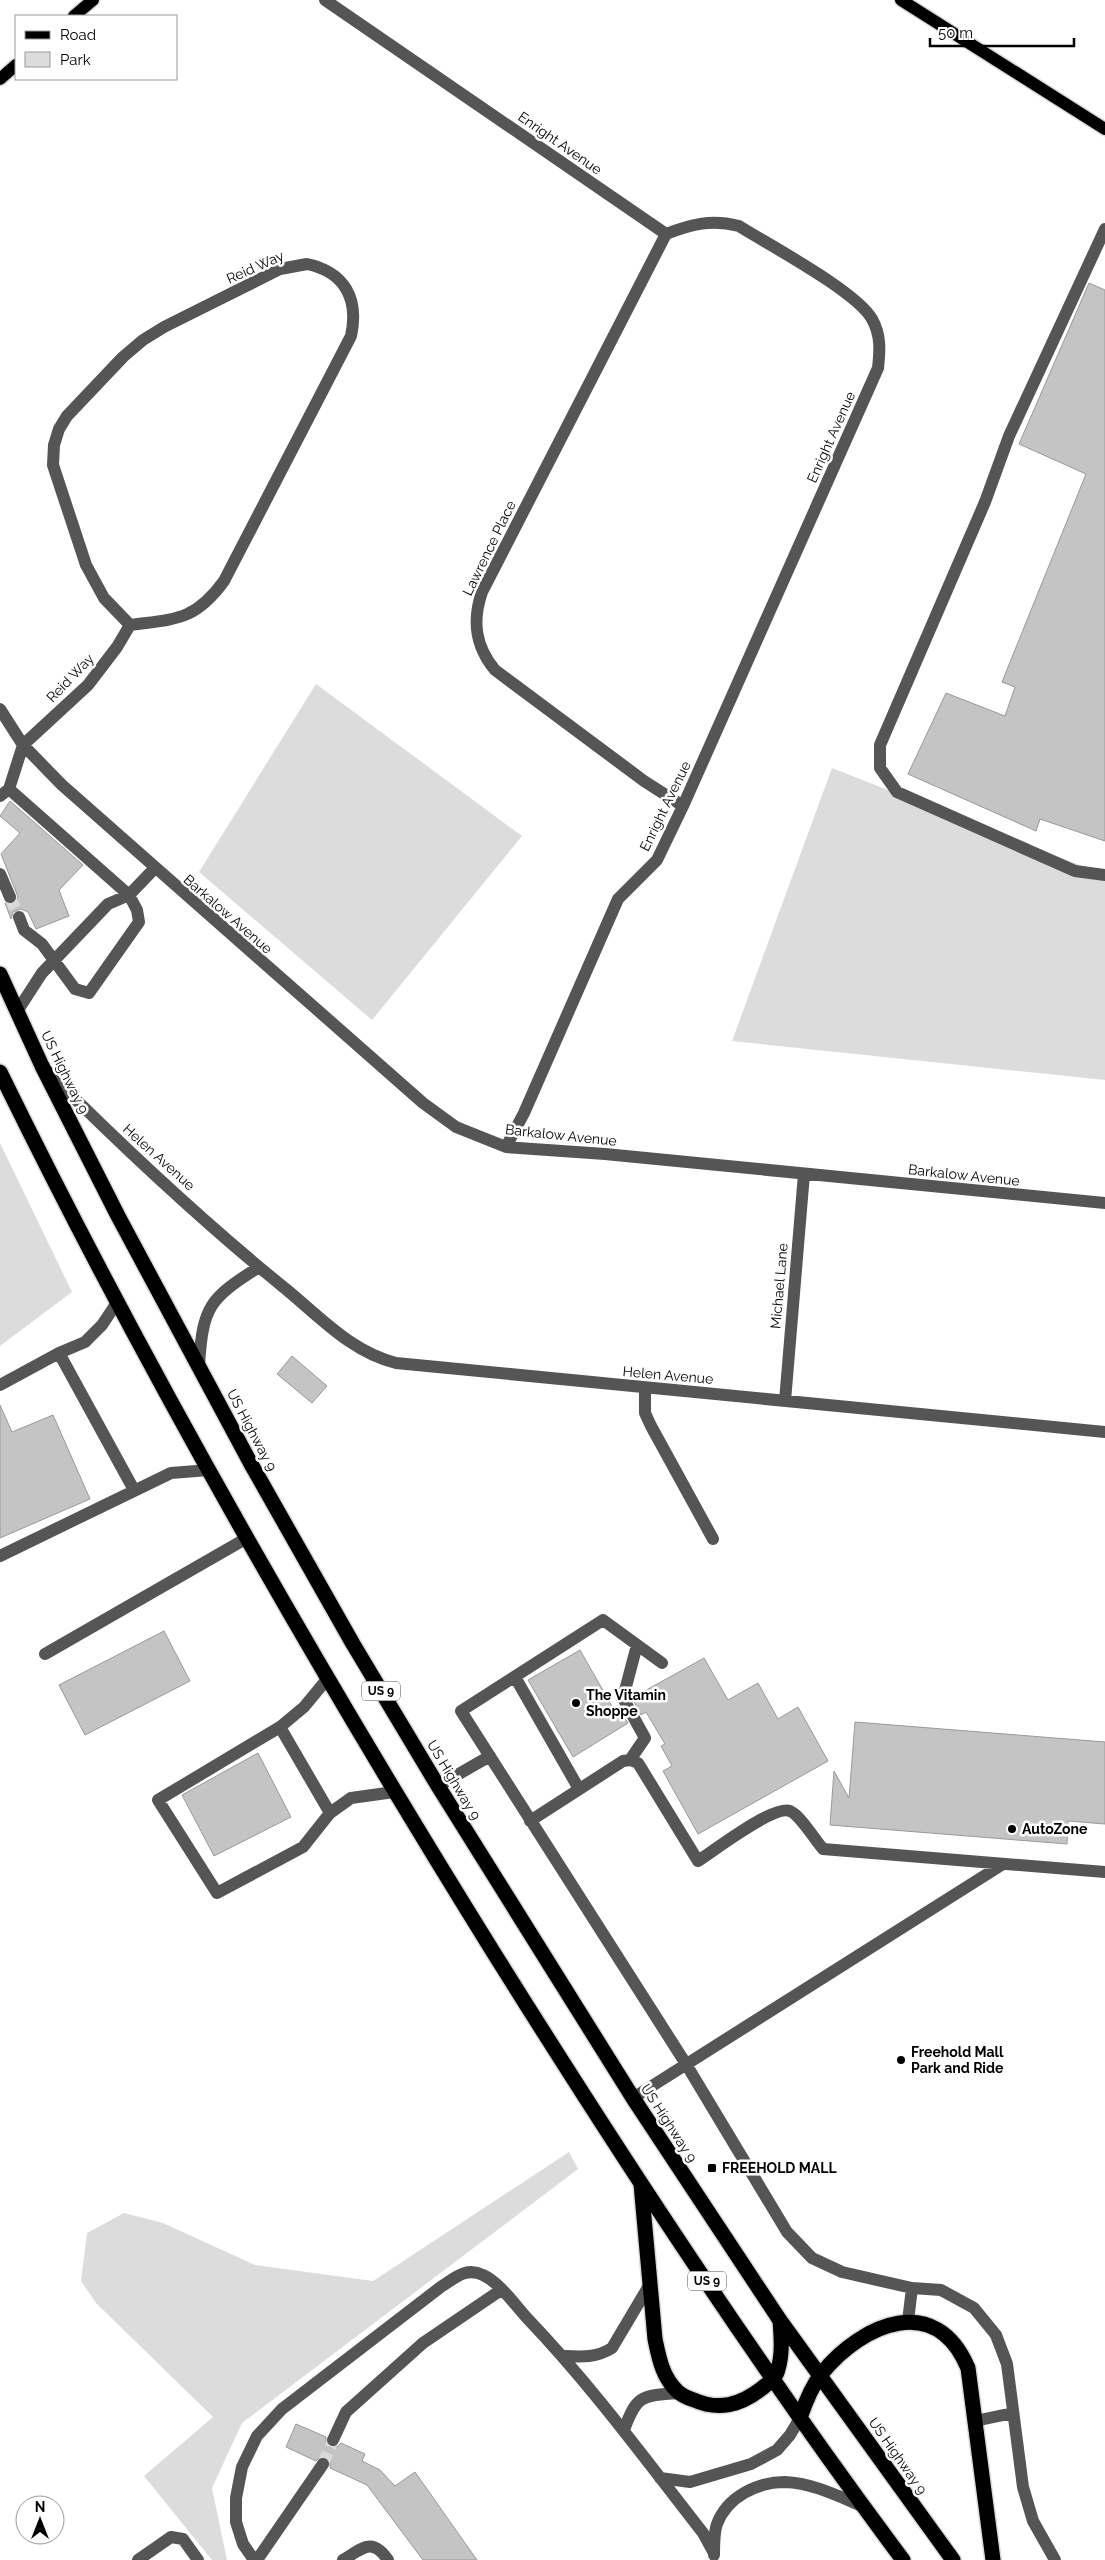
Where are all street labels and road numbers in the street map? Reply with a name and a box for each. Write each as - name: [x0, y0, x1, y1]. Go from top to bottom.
- street label: Enright Avenue: [515, 108, 605, 178]
- street label: Reid Way: [224, 247, 286, 287]
- street label: Enright Avenue: [804, 389, 858, 485]
- street label: Lawrence Place: [459, 498, 519, 598]
- street label: Reid Way: [43, 650, 97, 705]
- street label: Enright Avenue: [636, 758, 694, 854]
- street label: Barkalow Avenue: [180, 871, 276, 957]
- street label: US Highway 9: [38, 1028, 92, 1116]
- street label: Helen Avenue: [120, 1121, 198, 1193]
- street label: Barkalow Avenue: [504, 1121, 618, 1149]
- street label: Barkalow Avenue: [907, 1161, 1021, 1189]
- street label: Michael Lane: [767, 1242, 791, 1330]
- street label: Helen Avenue: [622, 1363, 714, 1387]
- street label: US Highway 9: [224, 1386, 280, 1474]
- road number: US 9: [362, 1682, 400, 1700]
- street label: US Highway 9: [424, 1737, 484, 1823]
- street label: US Highway 9: [638, 2081, 700, 2165]
- road number: US 9: [688, 2272, 726, 2290]
- street label: US Highway 9: [866, 2414, 930, 2498]

